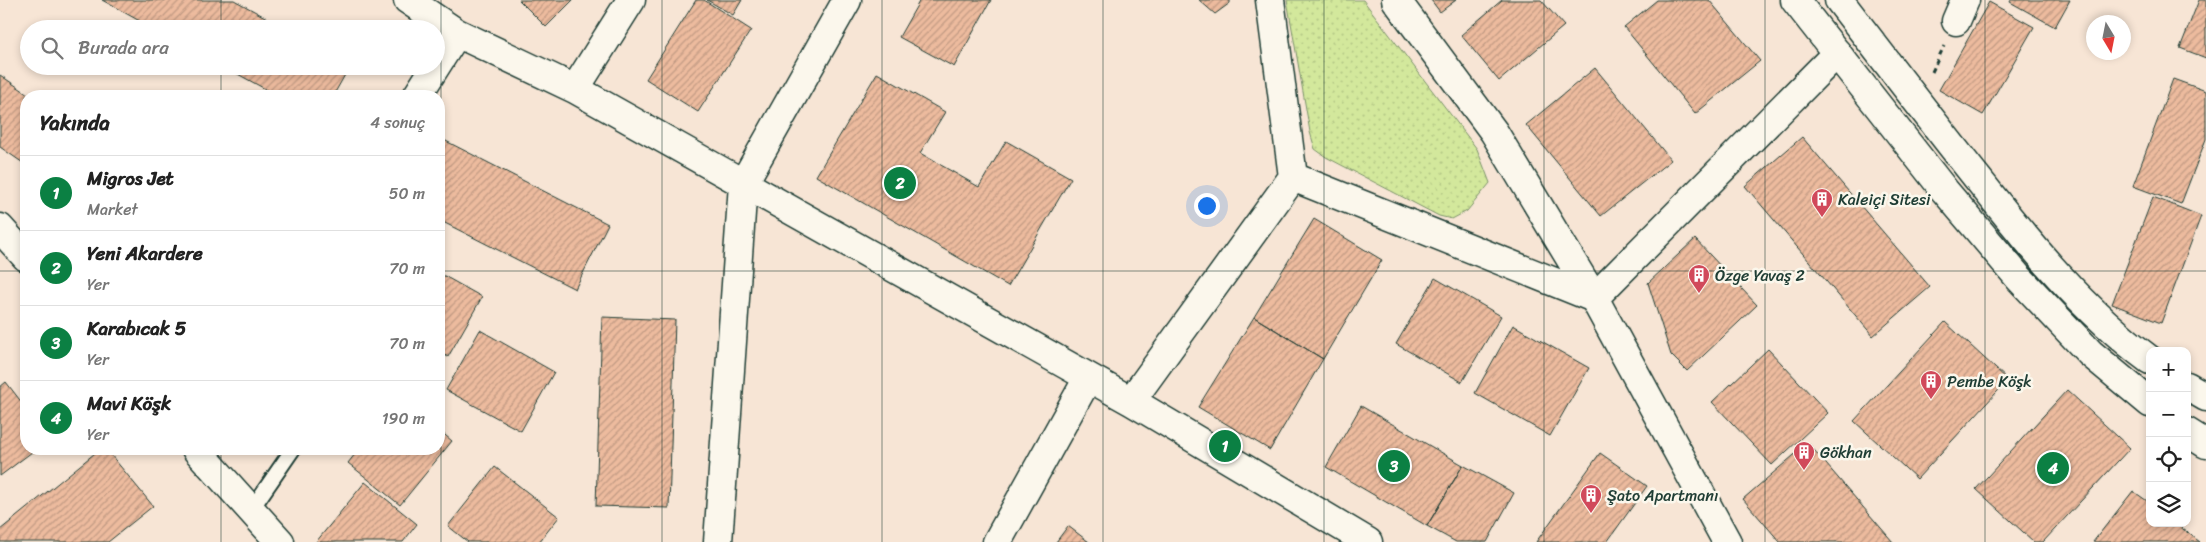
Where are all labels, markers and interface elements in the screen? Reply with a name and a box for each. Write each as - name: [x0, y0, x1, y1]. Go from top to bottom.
- north arrow: [2086, 15, 2131, 60]
- search box: [20, 20, 445, 75]
- text: Burada ara: [78, 31, 169, 64]
- icon: search: [38, 34, 66, 62]
- text: Yakında: [40, 104, 110, 142]
- text: 4 sonuç: [370, 108, 425, 137]
- text: Migros Jet: [87, 162, 174, 195]
- pin: 2: [884, 164, 916, 202]
- text: 1: [53, 179, 59, 208]
- text: 50 m: [389, 179, 425, 208]
- place label: Kaleiçi Sitesi: [1838, 185, 1931, 214]
- building icon: Kaleiçi Sitesi: [1810, 187, 1834, 218]
- your location: [1194, 193, 1220, 219]
- text: Market: [87, 195, 138, 224]
- text: Yeni Akardere: [87, 237, 203, 270]
- text: 2: [51, 254, 61, 283]
- text: 70 m: [389, 254, 425, 283]
- place label: Özge Yavaş 2: [1715, 261, 1805, 290]
- building icon: Özge Yavaş 2: [1687, 263, 1711, 294]
- text: Yer: [87, 270, 109, 299]
- text: Karabıcak 5: [87, 312, 186, 345]
- text: 3: [52, 329, 60, 358]
- text: 70 m: [389, 329, 425, 358]
- text: Yer: [87, 345, 109, 374]
- map controls: [2146, 347, 2191, 527]
- button: +: [2146, 347, 2191, 392]
- place label: Pembe Köşk: [1947, 367, 2032, 396]
- building icon: Pembe Köşk: [1919, 369, 1943, 400]
- text: Mavi Köşk: [87, 387, 171, 420]
- button: −: [2146, 392, 2191, 437]
- text: 4: [51, 404, 61, 433]
- text: 190 m: [382, 404, 425, 433]
- text: Yer: [87, 420, 109, 449]
- pin: 1: [1209, 427, 1241, 465]
- button: locate: [2146, 437, 2191, 482]
- place label: Gökhan: [1820, 438, 1872, 467]
- building icon: Gökhan: [1792, 440, 1816, 471]
- pin: 3: [1378, 447, 1410, 485]
- pin: 4: [2037, 449, 2069, 487]
- place label: Şato Apartmanı: [1607, 481, 1718, 510]
- button: layers: [2146, 482, 2191, 527]
- building icon: Şato Apartmanı: [1579, 483, 1603, 514]

